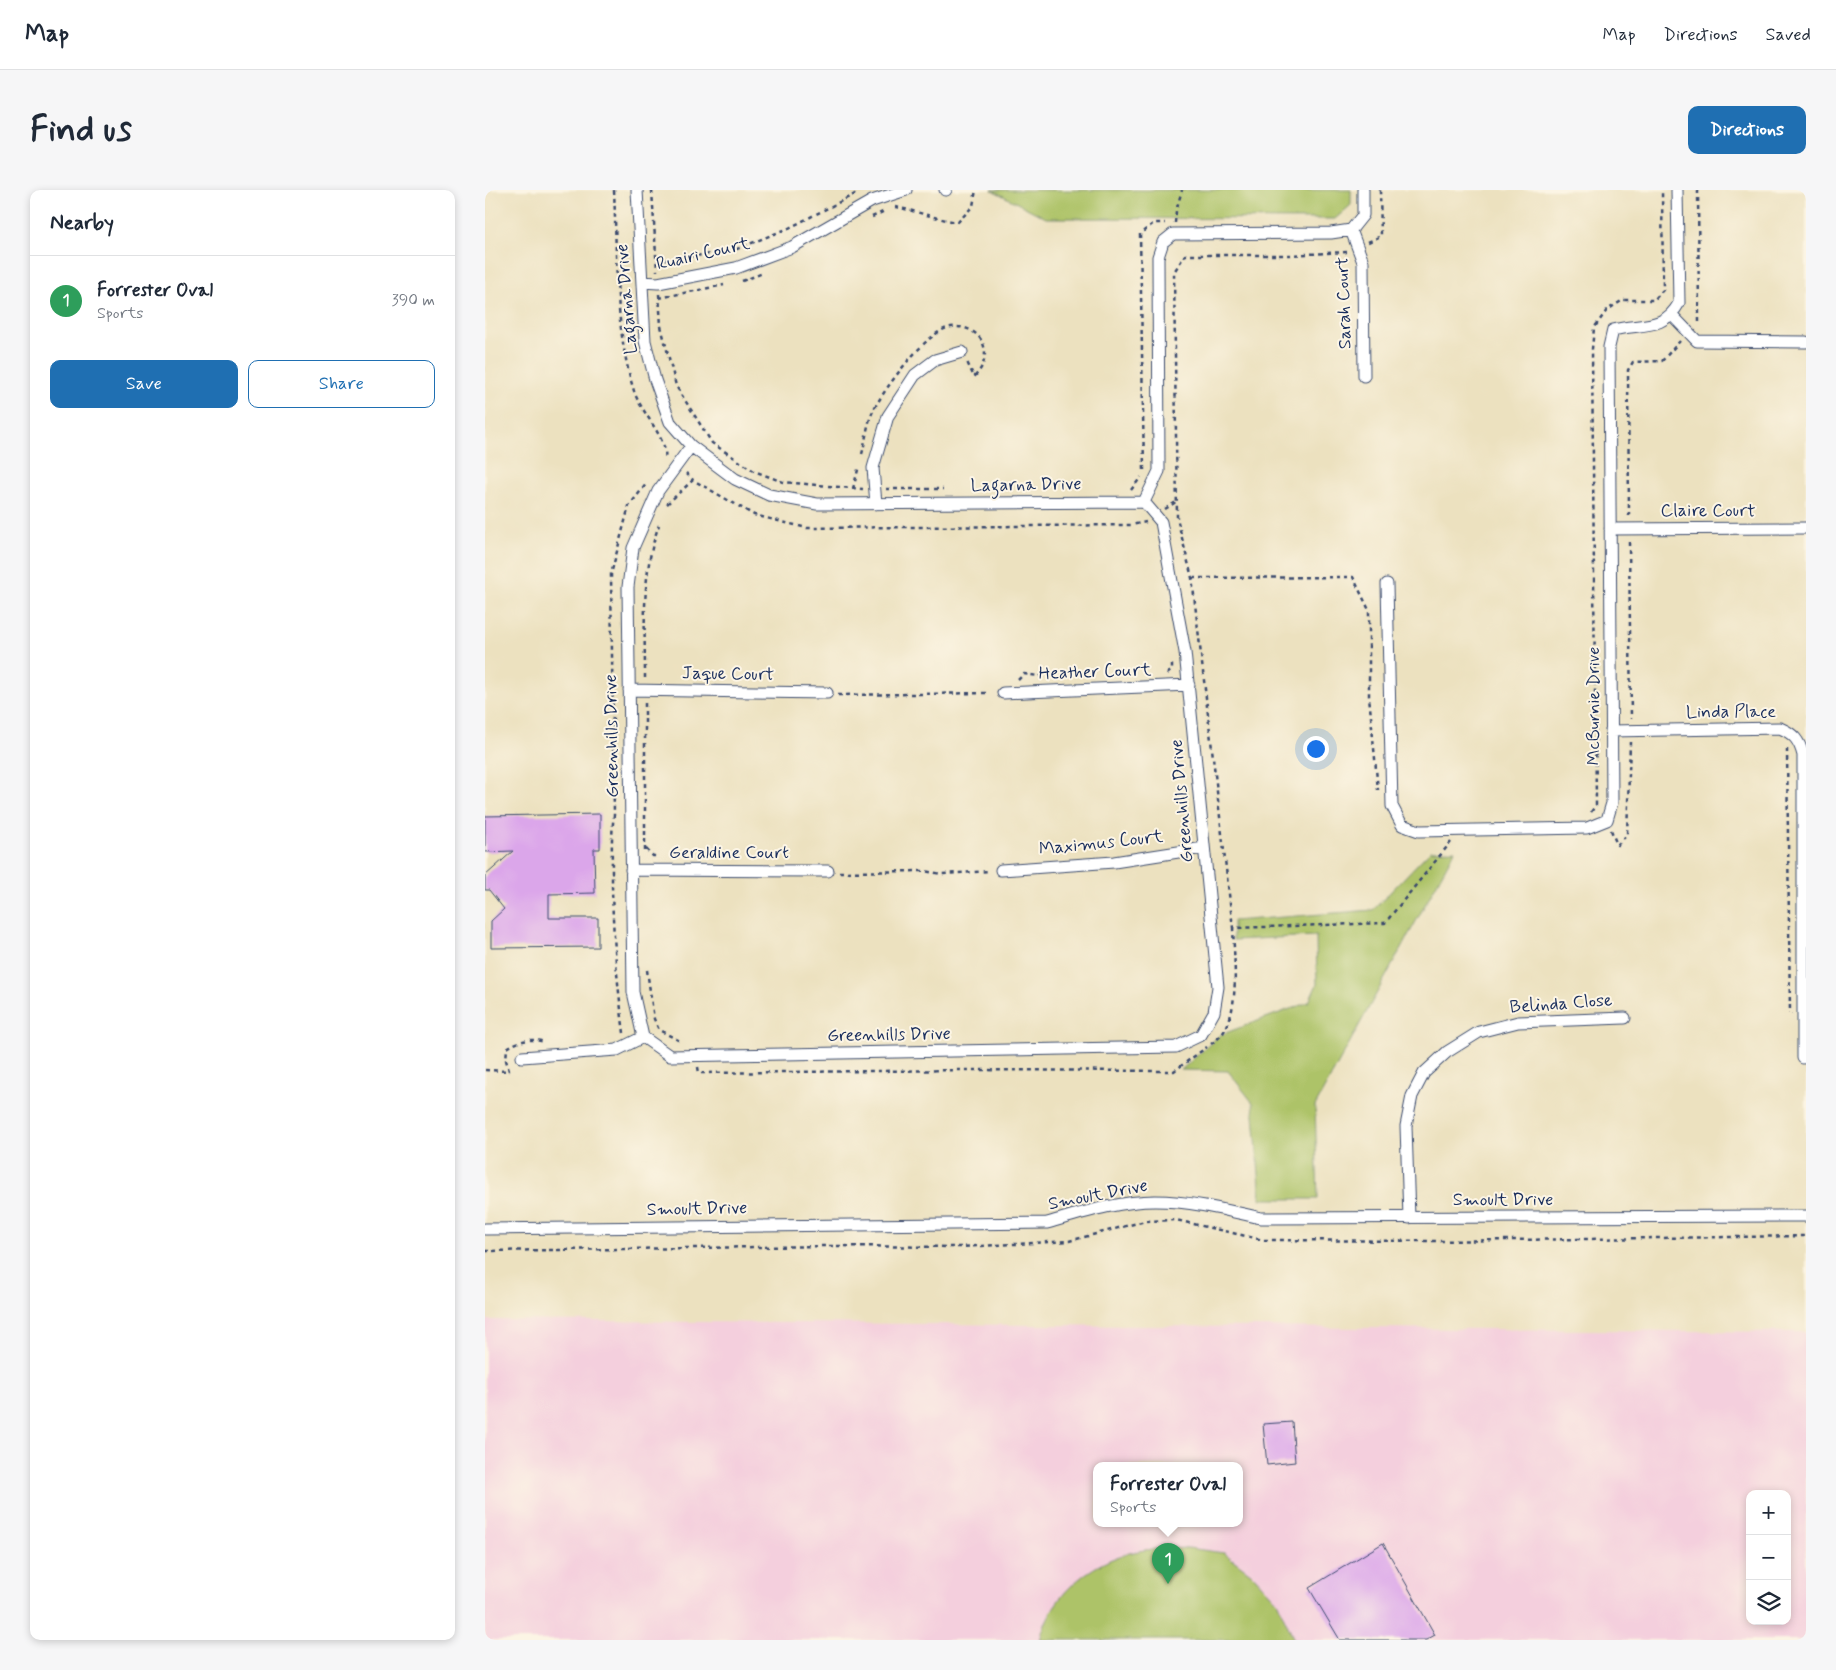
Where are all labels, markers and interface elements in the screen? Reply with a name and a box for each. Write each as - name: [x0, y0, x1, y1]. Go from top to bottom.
- text: Map: [25, 19, 69, 50]
- text: Map: [1603, 23, 1636, 47]
- text: Directions: [1664, 23, 1738, 47]
- text: Saved: [1766, 23, 1811, 47]
- button: Directions: [1688, 106, 1806, 154]
- text: Find us: [30, 107, 132, 153]
- text: Nearby: [50, 209, 114, 237]
- street label: Ruairi Court: [654, 232, 752, 276]
- street label: Lagarna Drive: [610, 243, 646, 355]
- street label: Sarah Court: [1330, 256, 1358, 350]
- text: Forrester Oval: [97, 278, 213, 303]
- text: 1: [62, 290, 70, 311]
- text: 390 m: [392, 290, 435, 311]
- text: Sports: [97, 303, 143, 324]
- button: Save: [50, 360, 238, 408]
- button: Share: [248, 360, 435, 408]
- street label: Lagarna Drive: [970, 472, 1082, 500]
- street label: Claire Court: [1661, 499, 1755, 523]
- street label: McBurnie Drive: [1582, 647, 1606, 765]
- street label: Heather Court: [1038, 658, 1152, 686]
- street label: Jaque Court: [682, 661, 774, 687]
- street label: Greenhills Drive: [599, 674, 625, 798]
- street label: Linda Place: [1686, 700, 1776, 724]
- your location: [1303, 736, 1329, 762]
- street label: Greenhills Drive: [1165, 738, 1199, 864]
- street label: Maximus Court: [1038, 824, 1165, 861]
- street label: Geraldine Court: [669, 841, 789, 865]
- street label: Belinda Close: [1509, 988, 1613, 1020]
- street label: Greenhills Drive: [827, 1022, 951, 1048]
- street label: Smoult Drive: [1046, 1174, 1150, 1216]
- street label: Smoult Drive: [1453, 1188, 1553, 1212]
- street label: Smoult Drive: [646, 1196, 748, 1222]
- popup: [1093, 1462, 1243, 1527]
- text: Forrester Oval: [1110, 1472, 1226, 1497]
- map controls: [1746, 1490, 1791, 1625]
- button: +: [1746, 1490, 1791, 1535]
- text: Sports: [1110, 1497, 1156, 1518]
- button: −: [1746, 1535, 1791, 1580]
- pin: 1: [1152, 1543, 1184, 1584]
- button: layers: [1746, 1580, 1791, 1625]

